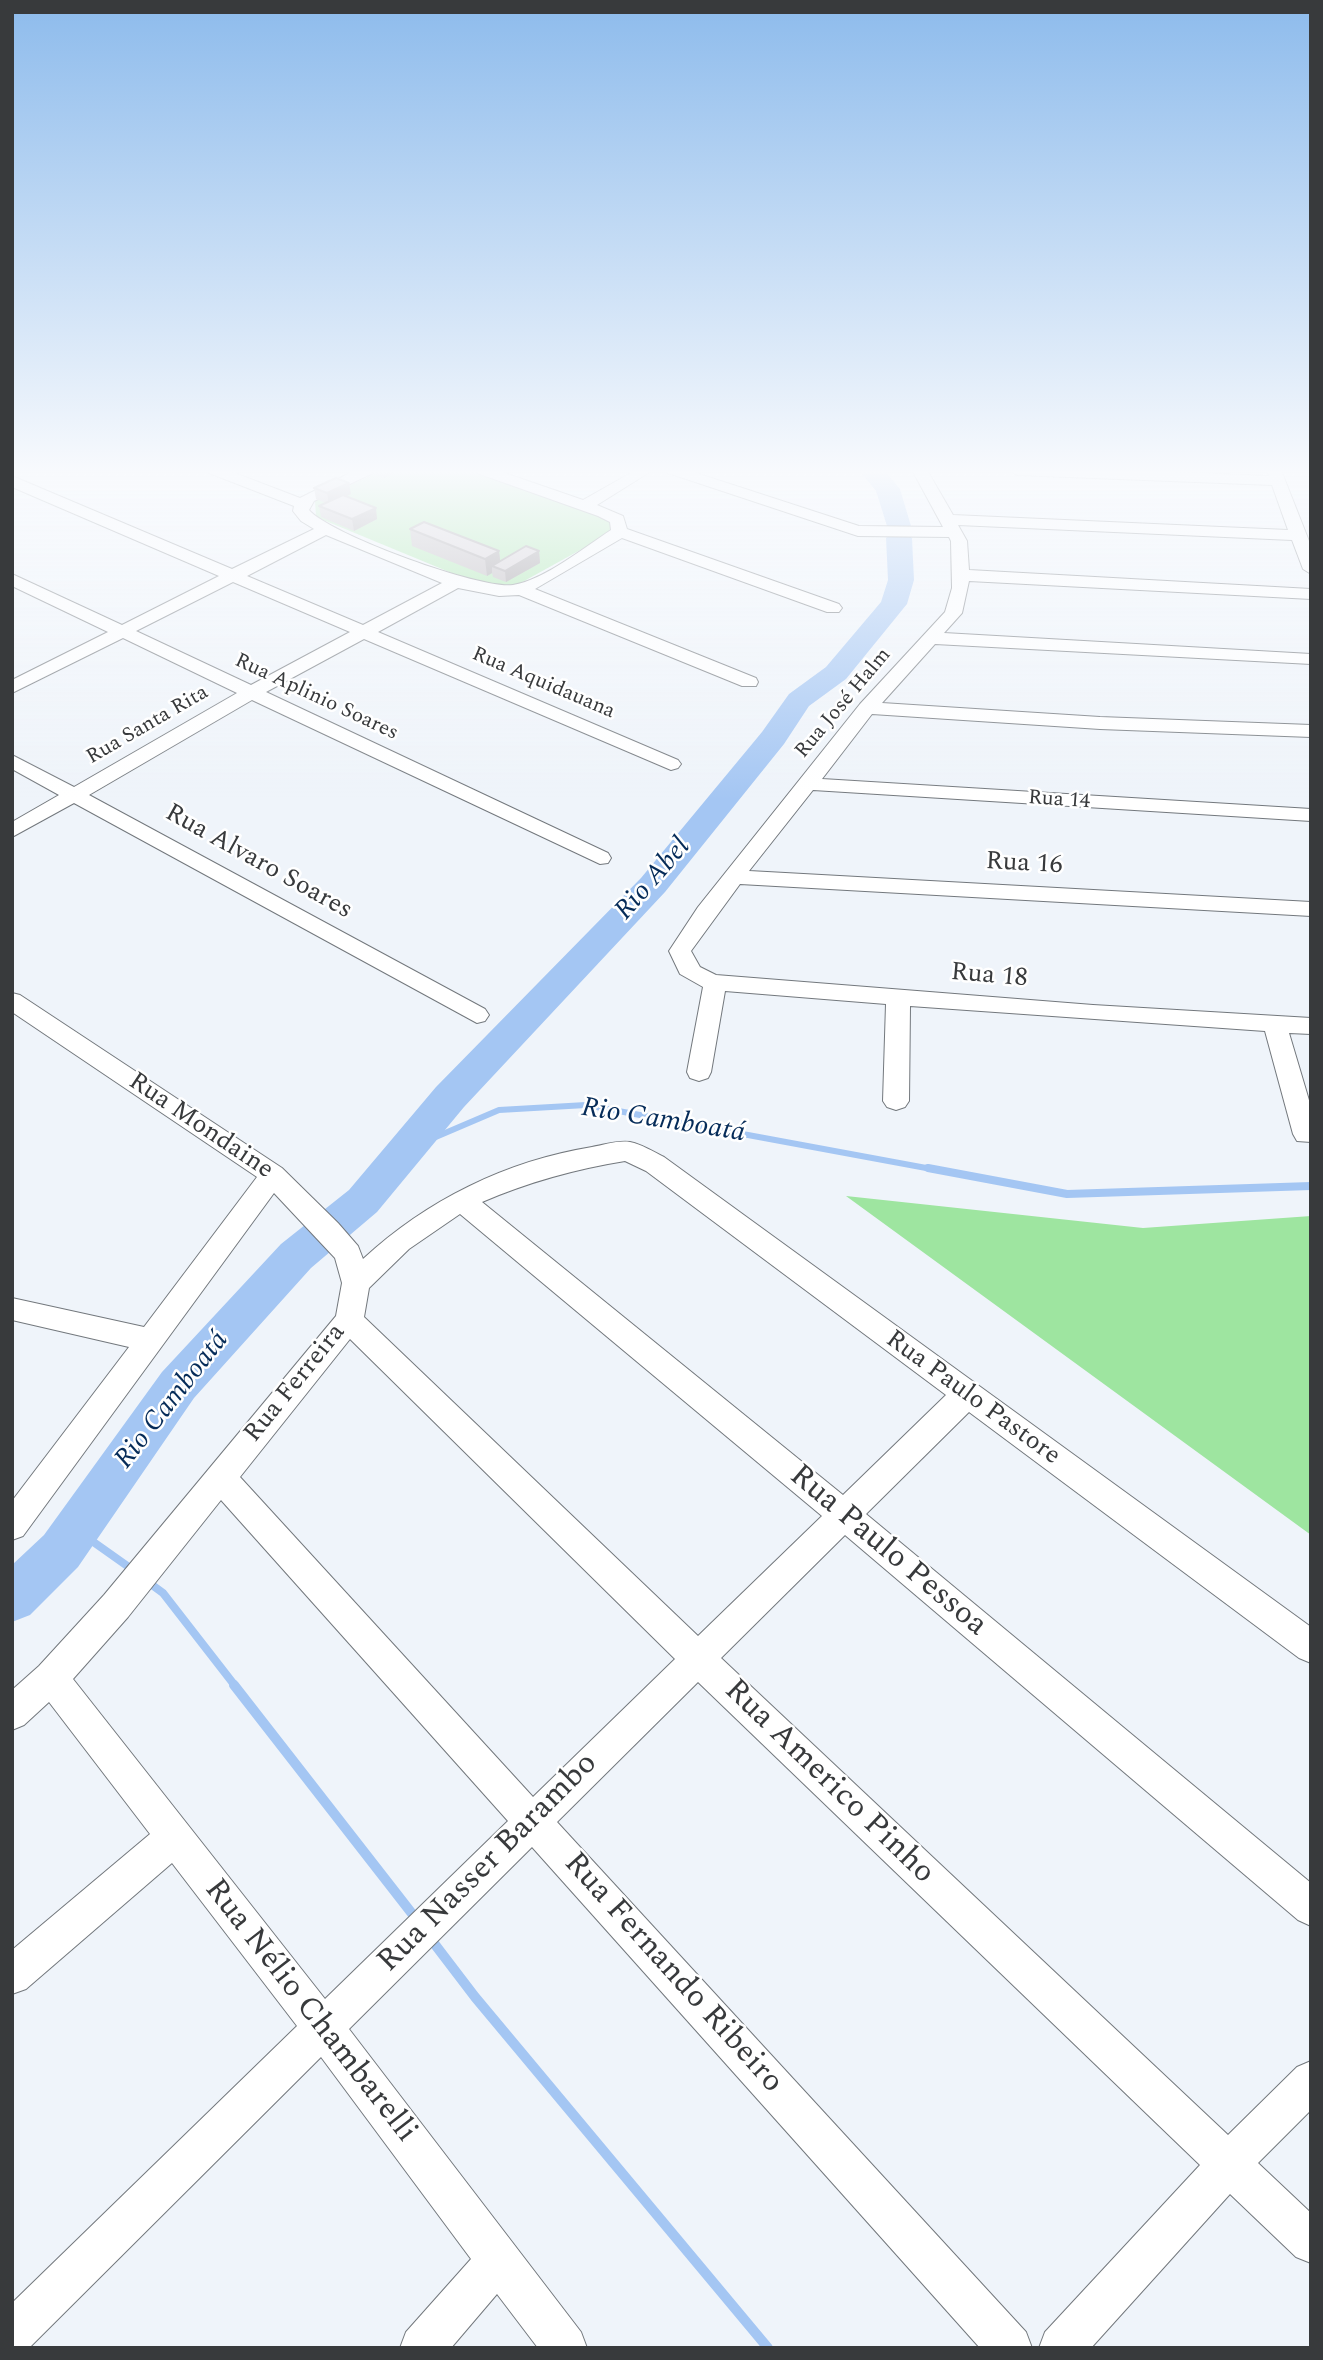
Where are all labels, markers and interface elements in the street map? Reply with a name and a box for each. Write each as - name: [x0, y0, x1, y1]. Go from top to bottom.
- street label: Rua Aquidauana: [468, 643, 618, 725]
- street label: Rua José Halm: [791, 644, 897, 764]
- street label: Rua Aplinio Soares: [230, 649, 402, 747]
- street label: Rua Santa Rita: [83, 681, 213, 771]
- street label: Rua 14: [1027, 786, 1091, 816]
- street label: Rua Alvaro Soares: [159, 799, 357, 927]
- water label: Rio Abel: [609, 832, 699, 928]
- street label: Rua 16: [985, 847, 1063, 883]
- street label: Rua 18: [949, 958, 1029, 996]
- street label: Rua Mondaine: [122, 1067, 278, 1187]
- water label: Rio Camboatá: [579, 1092, 747, 1152]
- street label: Rua Ferreira: [239, 1318, 353, 1450]
- water label: Rio Camboatá: [109, 1325, 237, 1477]
- street label: Rua Paulo Pastore: [879, 1325, 1065, 1473]
- street label: Rua Paulo Pessoa: [780, 1458, 994, 1646]
- street label: Rua Americo Pinho: [715, 1673, 941, 1893]
- street label: Rua Nasser Barambo: [371, 1746, 607, 1982]
- street label: Rua Fernando Ribeiro: [554, 1846, 790, 2102]
- street label: Rua Nélio Chambarelli: [194, 1873, 424, 2151]

